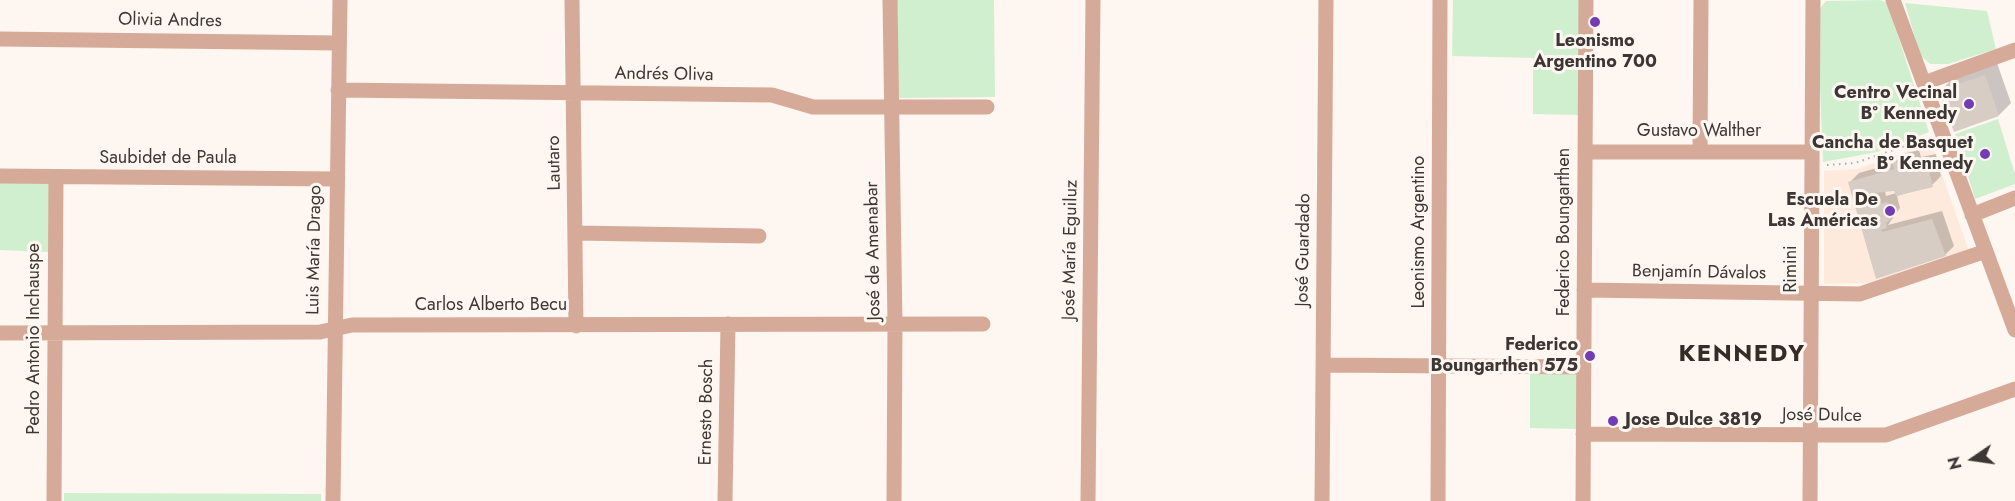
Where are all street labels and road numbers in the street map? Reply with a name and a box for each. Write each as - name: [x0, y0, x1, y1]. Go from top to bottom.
- street label: Olivia Andres: [118, 9, 222, 33]
- street label: Andrés Oliva: [614, 63, 714, 87]
- street label: Gustavo Walther: [1637, 121, 1761, 143]
- street label: Lautaro: [544, 135, 566, 191]
- street label: Saubidet de Paula: [99, 148, 237, 170]
- street label: Federico Boungarthen: [1554, 148, 1576, 316]
- street label: Leonismo Argentino: [1409, 156, 1431, 308]
- street label: José María Eguiluz: [1059, 180, 1083, 320]
- street label: José de Amenabar: [862, 181, 886, 321]
- street label: Luis María Drago: [303, 185, 327, 315]
- street label: José Guardado: [1292, 193, 1316, 307]
- street label: Pedro Antonio Inchauspe: [24, 243, 46, 435]
- street label: Rimini: [1781, 245, 1803, 293]
- street label: Benjamín Dávalos: [1632, 261, 1766, 285]
- street label: Carlos Alberto Becu: [415, 295, 567, 317]
- street label: Ernesto Bosch: [695, 358, 719, 466]
- street label: José Dulce: [1782, 405, 1862, 427]

